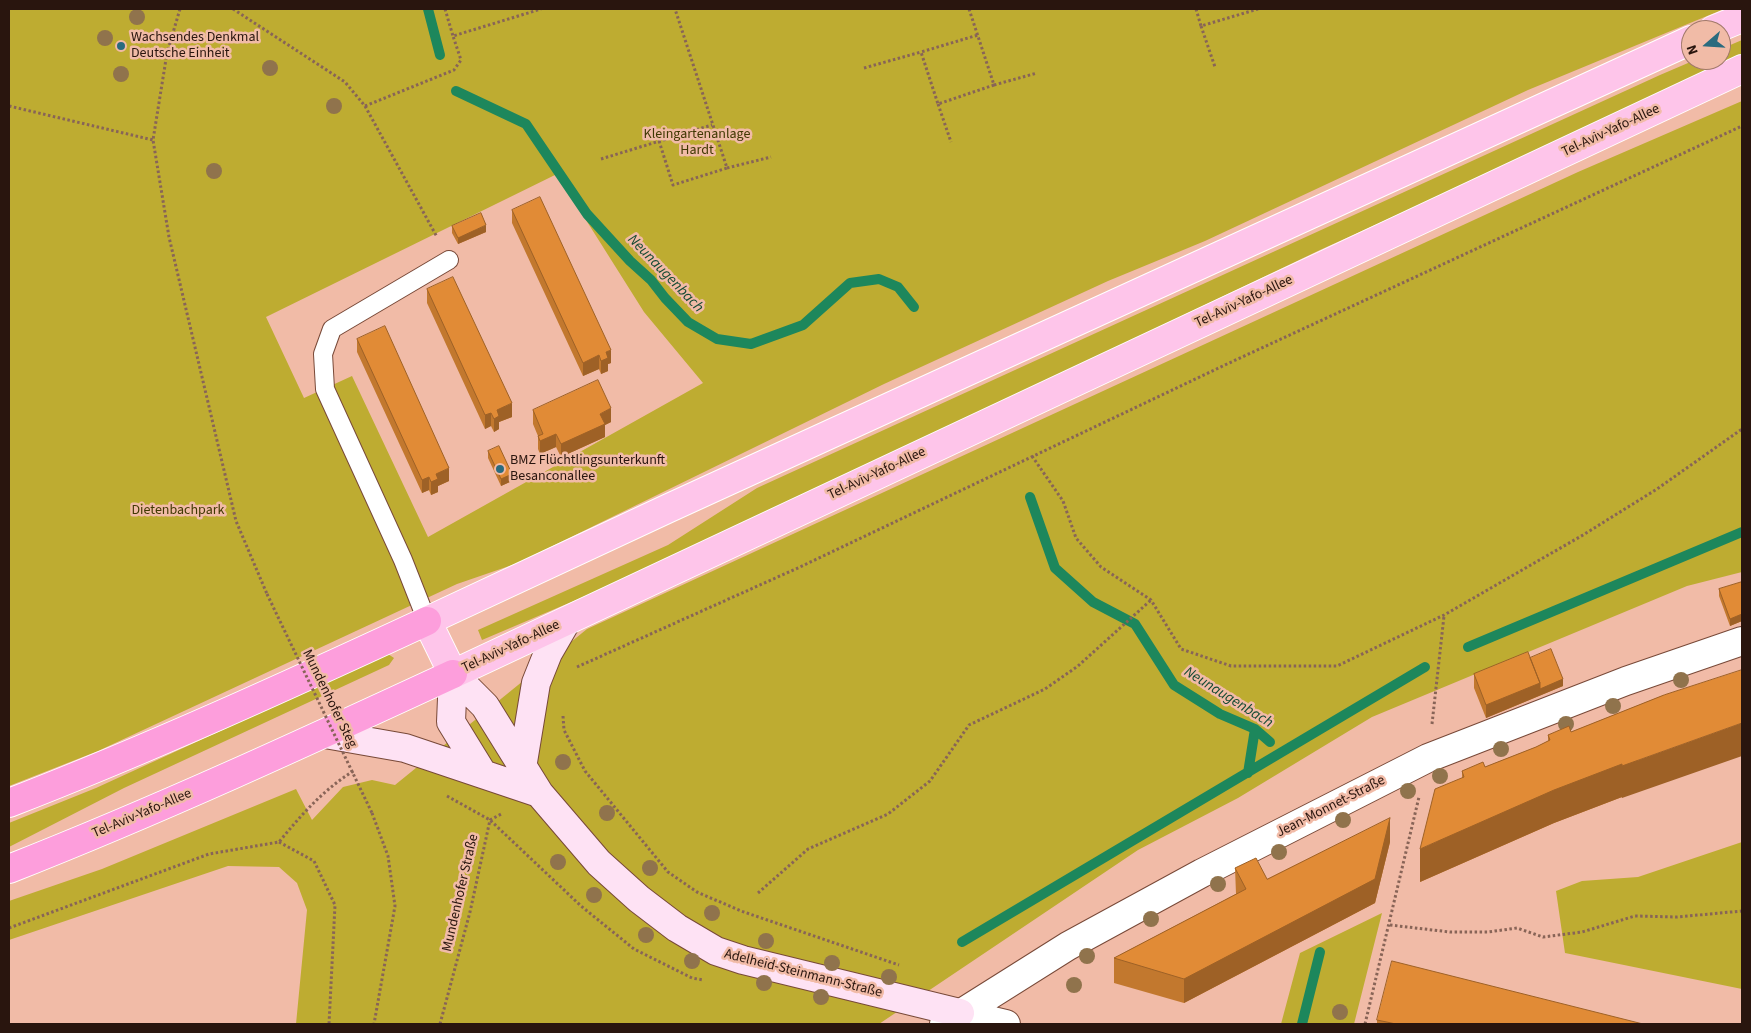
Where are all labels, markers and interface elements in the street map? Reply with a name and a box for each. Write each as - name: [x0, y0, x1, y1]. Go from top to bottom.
- north arrow: [1681, 20, 1731, 70]
- place label: Wachsendes Denkmal Deutsche Einheit: [131, 30, 259, 62]
- marker: Wachsendes Denkmal Deutsche Einheit: [115, 40, 127, 52]
- text: N: [1682, 42, 1704, 57]
- street label: Tel-Aviv-Yafo-Allee: [1559, 101, 1663, 161]
- park label: Kleingartenanlage Hardt: [644, 127, 750, 160]
- water label: Neunaugenbach: [623, 231, 707, 317]
- street label: Tel-Aviv-Yafo-Allee: [1192, 272, 1296, 332]
- street label: Tel-Aviv-Yafo-Allee: [825, 444, 929, 504]
- place label: BMZ Flüchtlingsunterkunft Besanconallee: [510, 453, 665, 486]
- marker: BMZ Flüchtlingsunterkunft Besanconallee: [494, 463, 506, 475]
- park label: Dietenbachpark: [131, 503, 225, 519]
- street label: Tel-Aviv-Yafo-Allee: [459, 617, 563, 677]
- street label: Mundenhofer Steg: [298, 647, 360, 751]
- water label: Neunaugenbach: [1180, 663, 1276, 733]
- street label: Jean-Monnet-Straße: [1274, 772, 1388, 842]
- street label: Tel-Aviv-Yafo-Allee: [90, 786, 194, 842]
- street label: Mundenhofer Straße: [439, 833, 483, 953]
- street label: Adelheid-Steinmann-Straße: [722, 946, 884, 1002]

